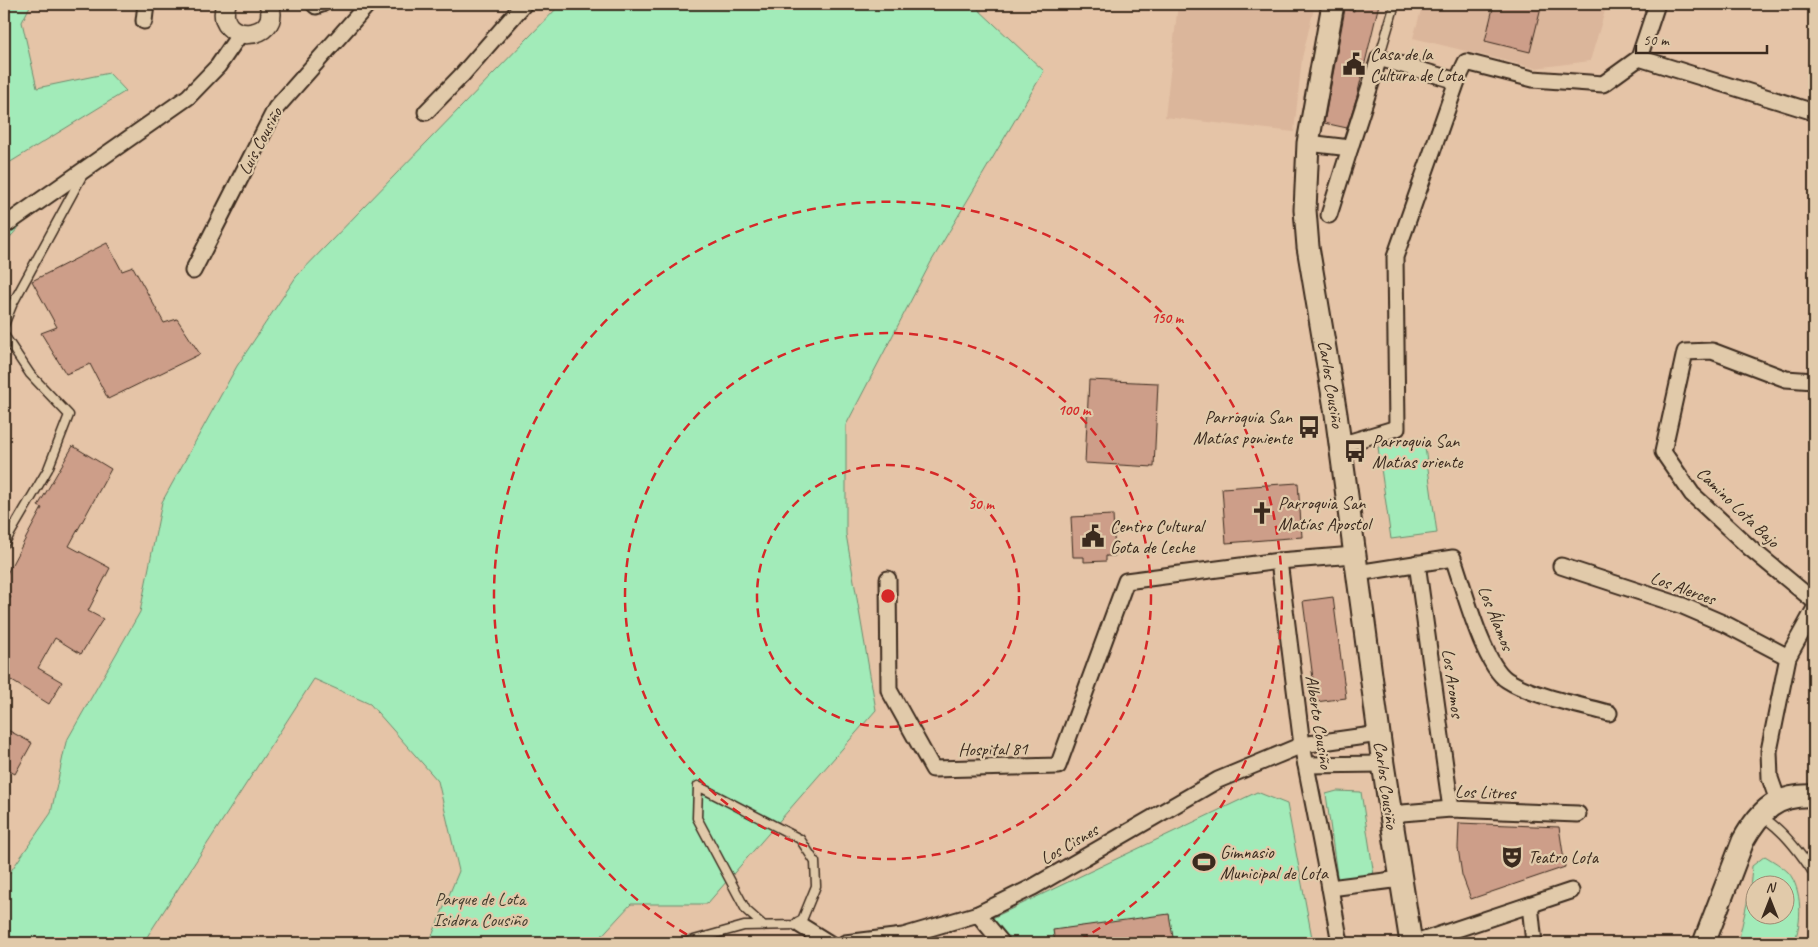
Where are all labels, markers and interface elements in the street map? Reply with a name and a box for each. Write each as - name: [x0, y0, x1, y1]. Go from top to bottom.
- scale bar: [1636, 22, 1767, 54]
- text: 50 m: [1643, 31, 1670, 50]
- place label: Casa de la Cultura de Lota: [1370, 43, 1465, 86]
- public building icon: Casa de la Cultura de Lota: [1341, 51, 1367, 77]
- street label: Luis Cousiño: [233, 102, 288, 178]
- text: 150 m: [1151, 309, 1185, 328]
- street label: Carlos Cousiño: [1313, 339, 1349, 431]
- text: 100 m: [1058, 401, 1092, 420]
- place label: Parroquia San Matías poniente: [1193, 406, 1293, 449]
- bus stop icon: Parroquia San Matías poniente: [1296, 414, 1322, 440]
- place label: Parroquia San Matías oriente: [1372, 430, 1464, 473]
- bus stop icon: Parroquia San Matías oriente: [1342, 438, 1368, 464]
- street label: Camino Lota Bajo: [1692, 462, 1785, 553]
- place label: Parroquia San Matías Apostol: [1278, 492, 1373, 535]
- text: 50 m: [968, 495, 995, 514]
- church icon: Parroquia San Matías Apostol: [1249, 500, 1275, 526]
- place label: Centro Cultural Gota de Leche: [1110, 515, 1206, 558]
- public building icon: Centro Cultural Gota de Leche: [1080, 523, 1106, 549]
- street label: Los Alerces: [1648, 566, 1720, 610]
- street label: Los Álamos: [1473, 582, 1520, 655]
- centre of rings: [879, 587, 897, 605]
- street label: Los Aromos: [1437, 647, 1469, 721]
- street label: Alberto Cousiño: [1301, 674, 1338, 772]
- street label: Hospital 81: [958, 737, 1029, 761]
- street label: Carlos Cousiño: [1369, 740, 1403, 832]
- street label: Los Litres: [1455, 780, 1517, 804]
- street label: Los Cisnes: [1036, 818, 1103, 869]
- place label: Gimnasio Municipal de Lota: [1220, 841, 1329, 884]
- theatre icon: Teatro Lota: [1499, 844, 1525, 870]
- place label: Teatro Lota: [1528, 846, 1600, 868]
- sports icon: Gimnasio Municipal de Lota: [1191, 849, 1217, 875]
- north arrow: [1746, 874, 1796, 924]
- text: N: [1766, 879, 1777, 896]
- park label: Parque de Lota Isidora Cousiño: [433, 888, 528, 931]

